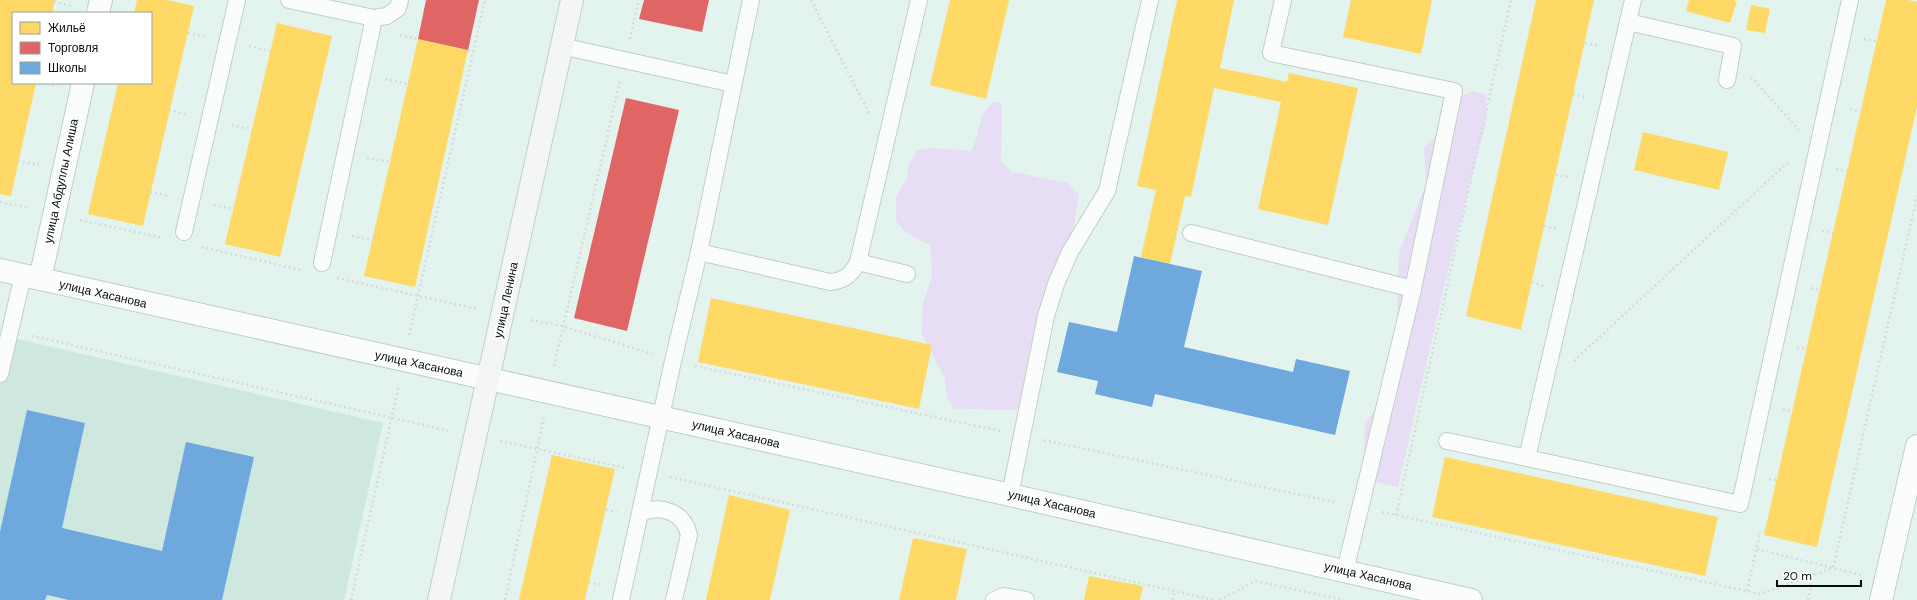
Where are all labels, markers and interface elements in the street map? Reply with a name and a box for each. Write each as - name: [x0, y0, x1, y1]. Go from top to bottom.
- legend: [12, 12, 152, 84]
- text: Жильё: [48, 20, 86, 36]
- text: Торговля: [48, 40, 98, 56]
- text: Школы: [48, 60, 86, 76]
- street label: улица Абдуллы Алиша: [40, 117, 82, 245]
- street label: улица Ленина: [490, 260, 522, 340]
- street label: улица Хасанова: [57, 276, 149, 312]
- street label: улица Хасанова: [373, 347, 465, 381]
- street label: улица Хасанова: [690, 416, 782, 452]
- street label: улица Хасанова: [1006, 486, 1098, 522]
- street label: улица Хасанова: [1322, 558, 1414, 594]
- scale bar: [1777, 562, 1861, 588]
- text: 20 m: [1783, 568, 1812, 584]

